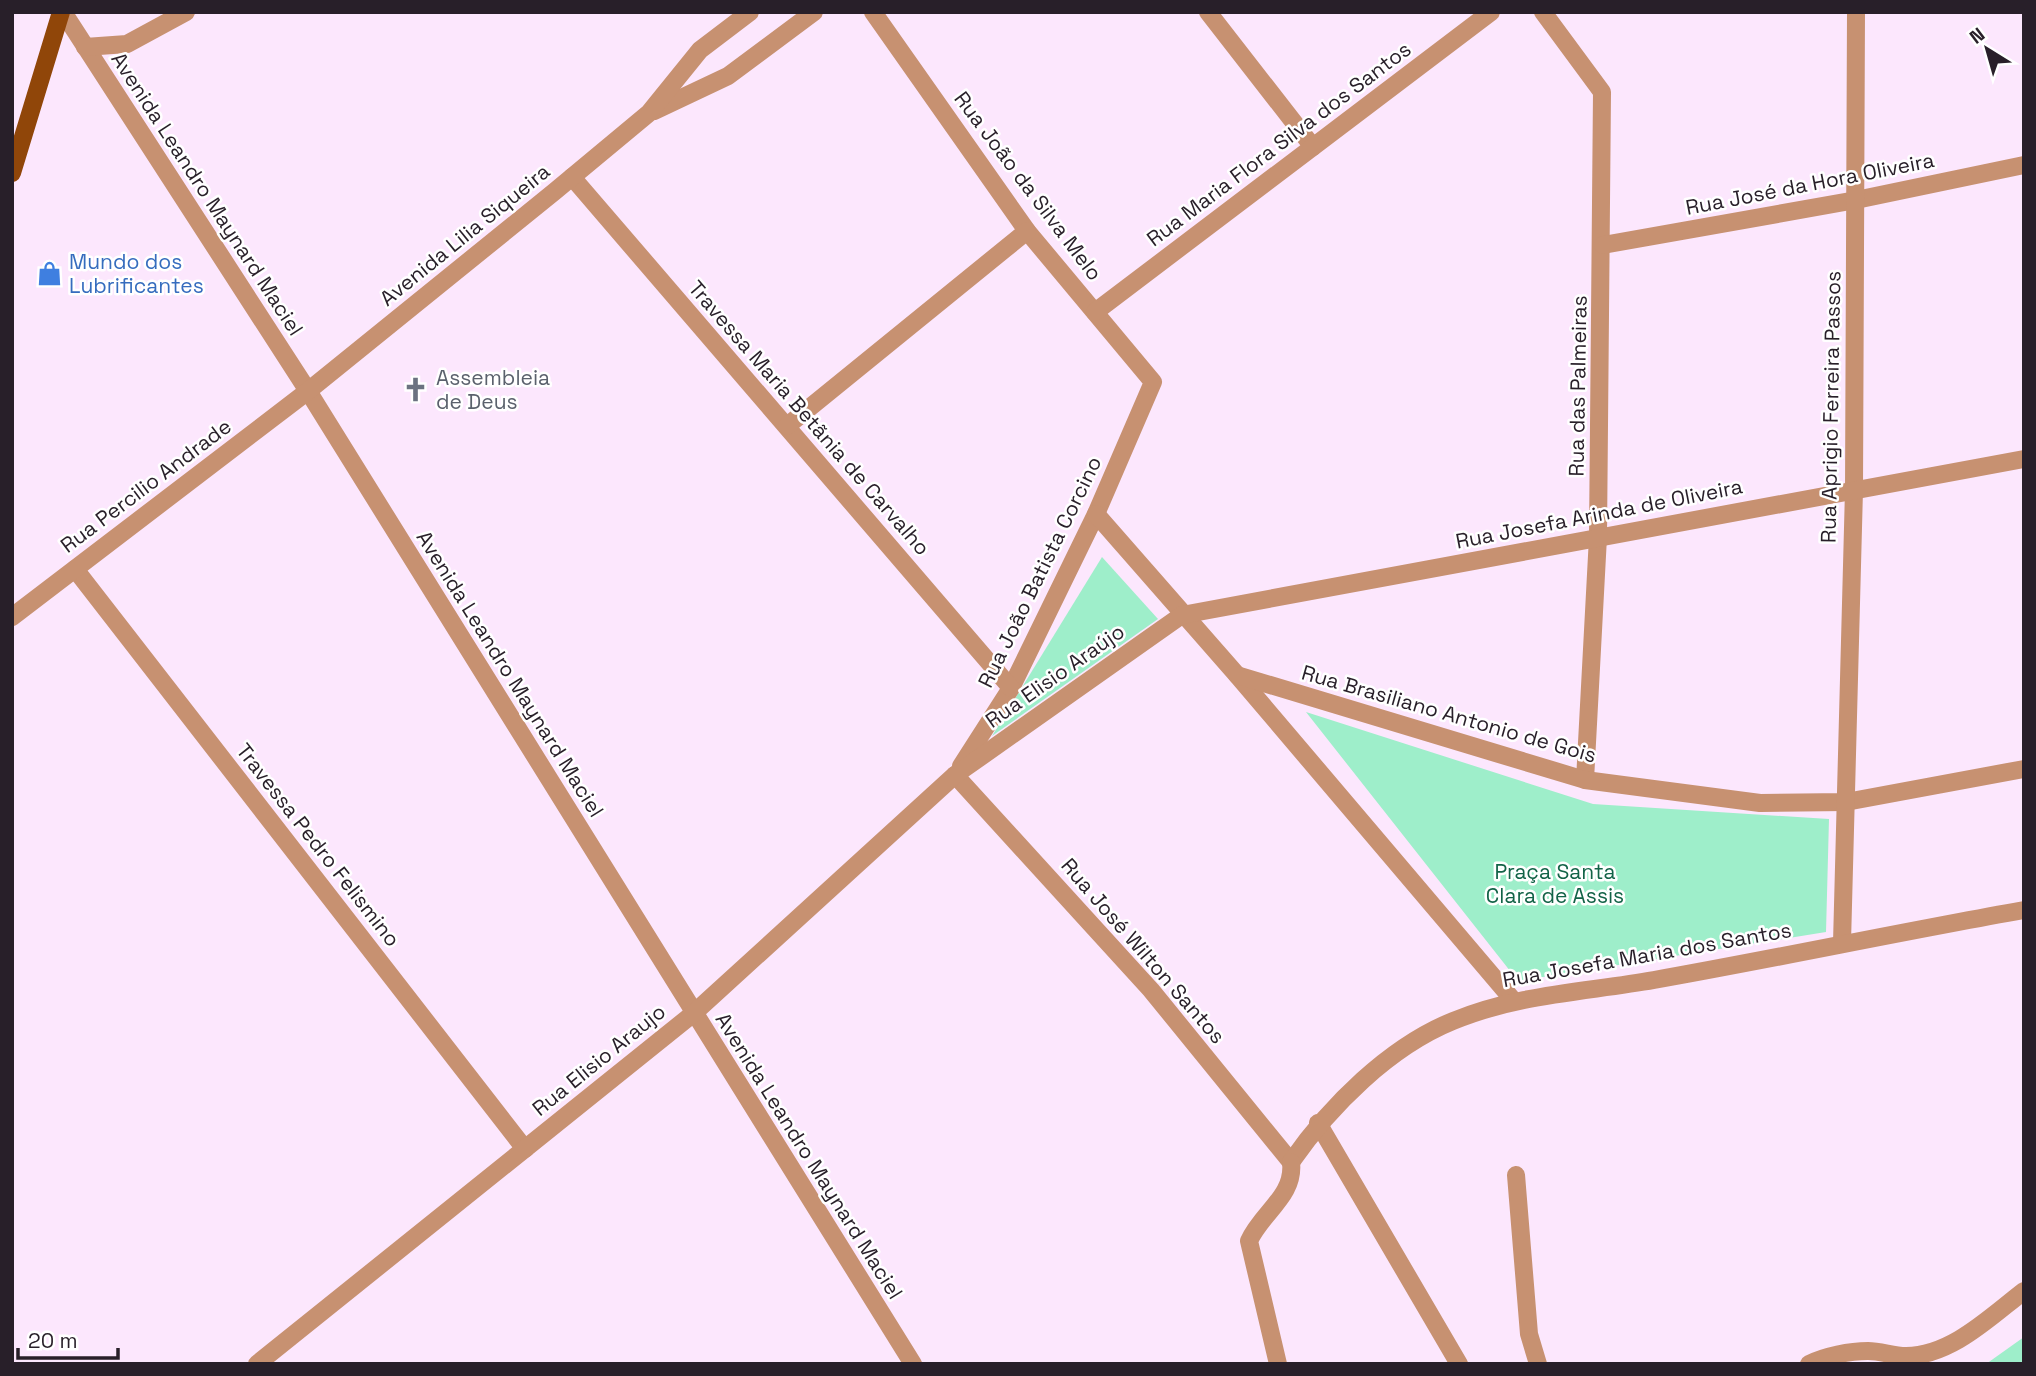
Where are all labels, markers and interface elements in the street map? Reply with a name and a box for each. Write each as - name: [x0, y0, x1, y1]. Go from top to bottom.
- north arrow: [1952, 14, 2022, 84]
- text: N: [1964, 22, 1990, 50]
- street label: Rua Maria Flora Silva dos Santos: [1141, 35, 1416, 252]
- street label: Avenida Leandro Maynard Maciel: [105, 47, 309, 341]
- street label: Rua João da Silva Melo: [948, 86, 1108, 286]
- street label: Rua José da Hora Oliveira: [1683, 146, 1936, 221]
- street label: Avenida Lilia Siqueira: [374, 158, 555, 312]
- place label: Mundo dos Lubrificantes: [69, 248, 204, 299]
- shop icon: Mundo dos Lubrificantes: [35, 260, 63, 288]
- street label: Rua Aprigio Ferreira Passos: [1815, 271, 1846, 543]
- street label: Travessa Maria Betãnia de Carvalho: [683, 275, 936, 561]
- street label: Rua das Palmeiras: [1562, 295, 1593, 477]
- place label: Assembleia de Deus: [436, 364, 550, 415]
- church icon: Assembleia de Deus: [402, 376, 430, 404]
- street label: Rua Percilio Andrade: [55, 413, 236, 559]
- street label: Rua João Batista Corcino: [972, 452, 1107, 692]
- street label: Rua Josefa Arinda de Oliveira: [1453, 472, 1745, 555]
- street label: Avenida Leandro Maynard Maciel: [411, 525, 610, 822]
- street label: Rua Elisio Araújo: [980, 618, 1129, 734]
- street label: Rua Brasiliano Antonio de Gois: [1299, 658, 1600, 769]
- street label: Travessa Pedro Felismino: [231, 738, 406, 952]
- street label: Rua José Wilton Santos: [1055, 852, 1231, 1049]
- park label: Praça Santa Clara de Assis: [1486, 858, 1624, 909]
- street label: Rua Josefa Maria dos Santos: [1500, 916, 1793, 993]
- street label: Rua Elisio Araujo: [527, 998, 671, 1122]
- street label: Avenida Leandro Maynard Maciel: [710, 1007, 909, 1304]
- scale bar: [18, 1316, 117, 1360]
- text: 20 m: [28, 1327, 78, 1354]

